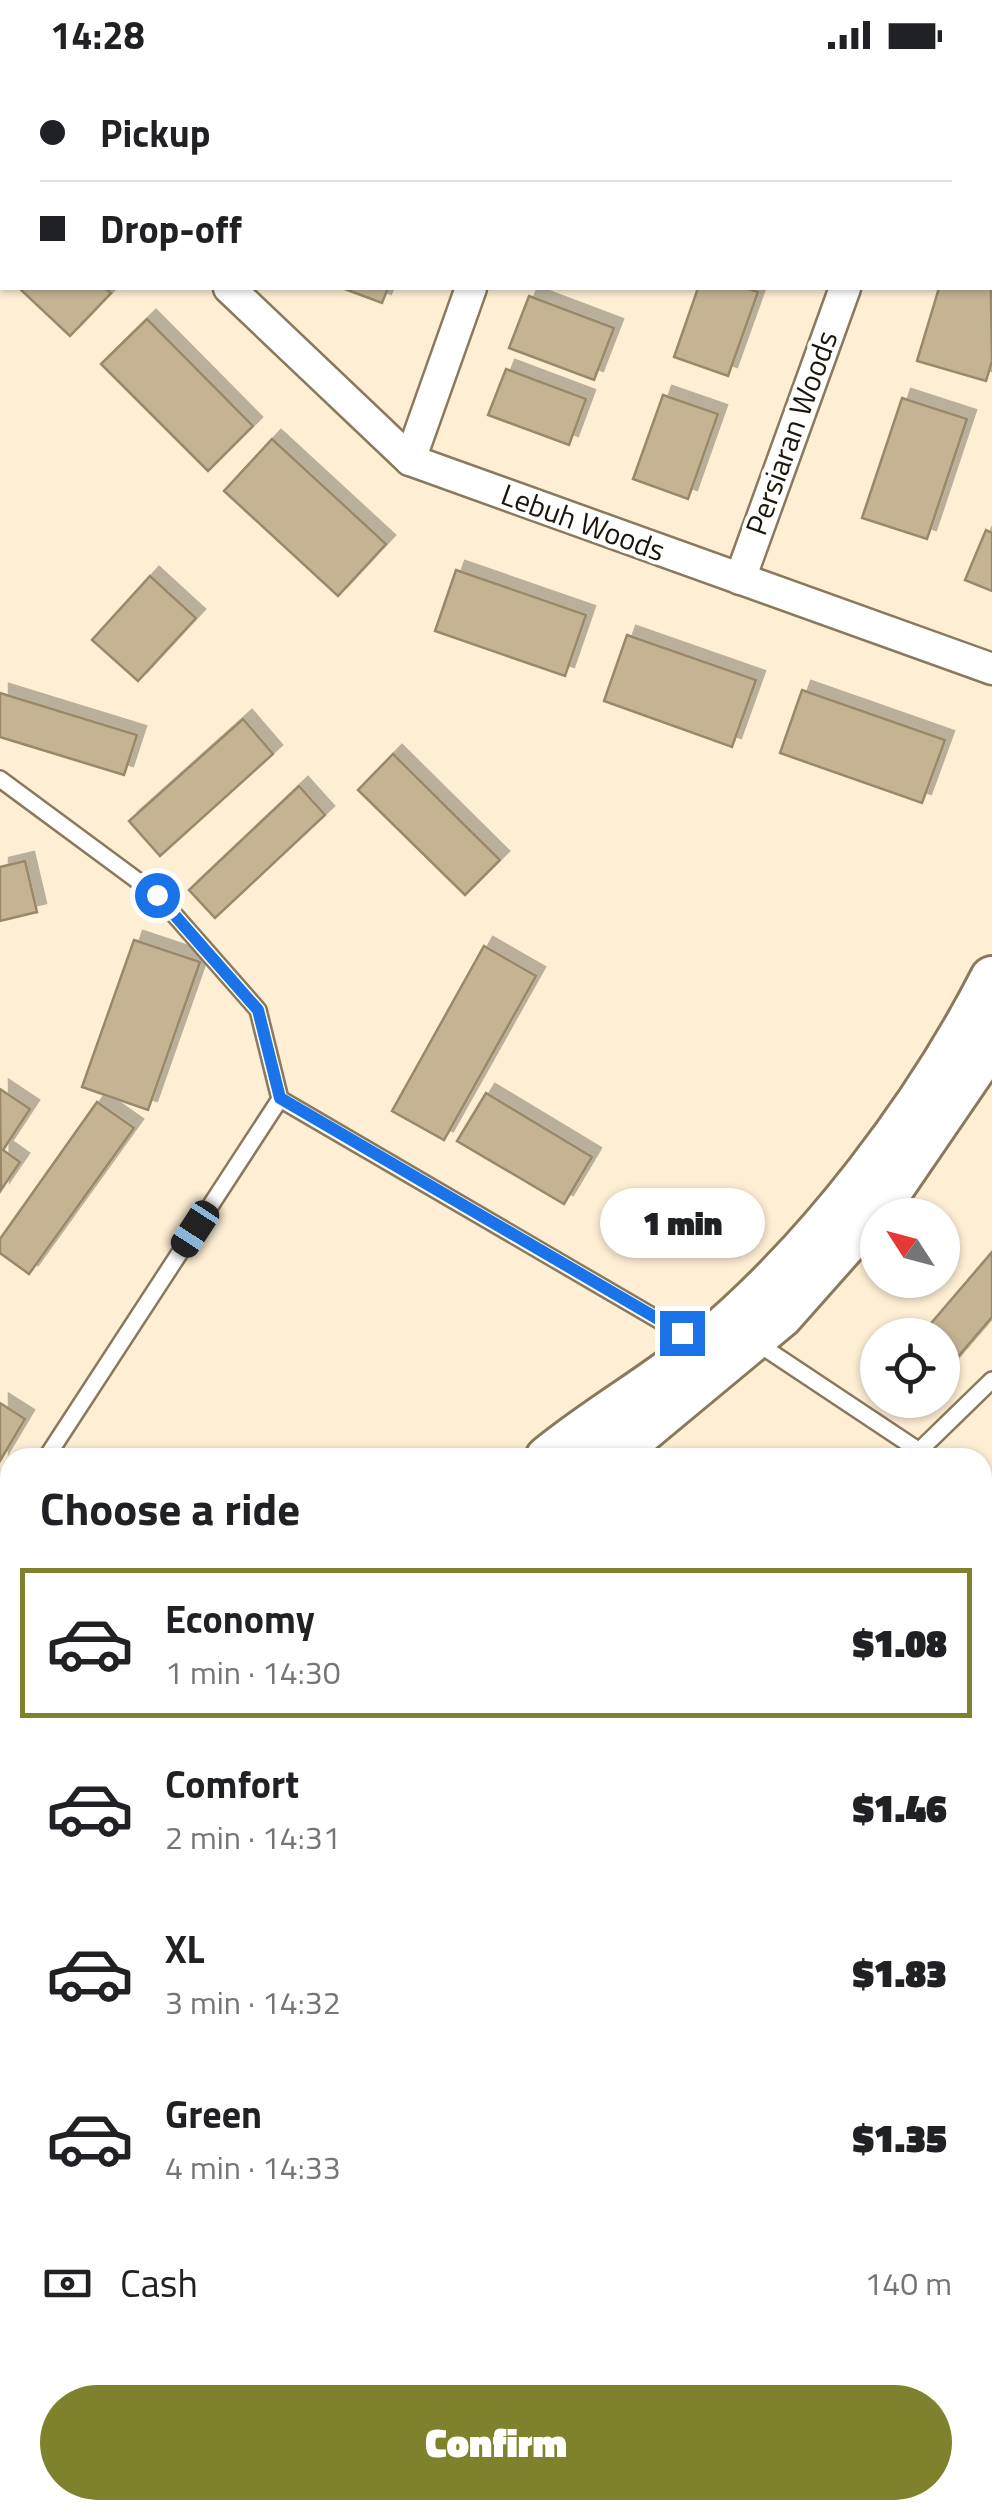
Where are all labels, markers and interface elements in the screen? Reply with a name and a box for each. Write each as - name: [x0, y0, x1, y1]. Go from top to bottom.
- text: 14:28: [50, 6, 145, 64]
- text: Pickup: [100, 104, 210, 162]
- text: Drop-off: [100, 200, 242, 258]
- street label: Persiaran Woods: [733, 324, 849, 541]
- street label: Lebuh Woods: [495, 471, 672, 573]
- route start: [135, 873, 180, 918]
- callout: 1 min: [600, 1188, 764, 1258]
- car: [166, 1196, 224, 1262]
- north arrow: [860, 1198, 960, 1298]
- map controls: [860, 1198, 960, 1418]
- text: 1 min: [643, 1199, 722, 1247]
- route end: [660, 1311, 705, 1356]
- button: locate: [860, 1318, 960, 1418]
- text: Choose a ride: [40, 1474, 300, 1542]
- text: Economy: [165, 1590, 315, 1648]
- icon: car: [45, 1598, 135, 1688]
- text: $1.08: [853, 1614, 947, 1672]
- text: 1 min · 14:30: [165, 1648, 341, 1696]
- text: Comfort: [165, 1755, 299, 1813]
- icon: car: [45, 1763, 135, 1853]
- text: $1.46: [853, 1779, 947, 1837]
- text: 2 min · 14:31: [165, 1813, 341, 1861]
- text: XL: [165, 1920, 205, 1978]
- icon: car: [45, 1928, 135, 2018]
- text: $1.83: [853, 1944, 947, 2002]
- text: 3 min · 14:32: [165, 1978, 341, 2026]
- text: Green: [165, 2085, 262, 2143]
- icon: car: [45, 2093, 135, 2183]
- text: $1.35: [853, 2109, 947, 2167]
- text: 4 min · 14:33: [165, 2143, 341, 2191]
- text: Cash: [120, 2254, 198, 2312]
- icon: cash: [40, 2256, 95, 2311]
- text: 140 m: [864, 2259, 952, 2307]
- button: Confirm: [40, 2385, 952, 2500]

